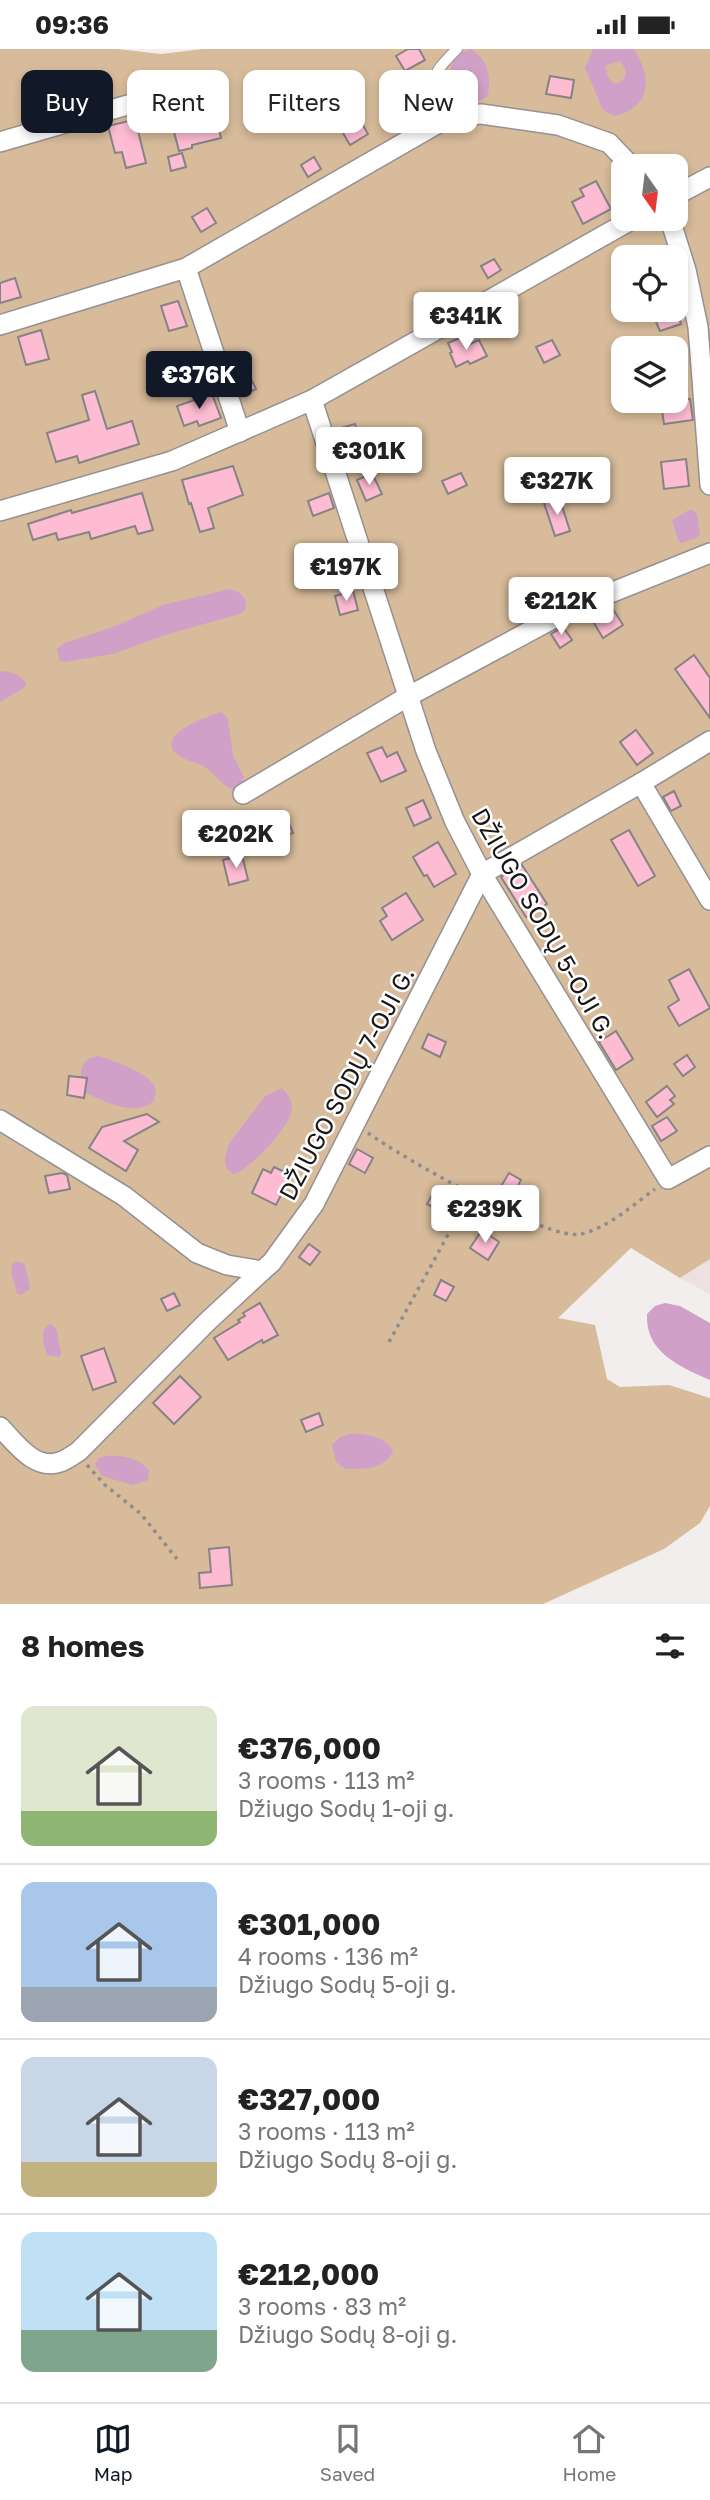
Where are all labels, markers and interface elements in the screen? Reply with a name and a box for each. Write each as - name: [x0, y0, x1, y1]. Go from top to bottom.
- text: 09:36: [35, 9, 109, 40]
- chip: Buy: [21, 70, 113, 133]
- chip: Rent: [127, 70, 229, 133]
- chip: Filters: [243, 70, 365, 133]
- chip: New: [379, 70, 478, 133]
- north arrow: [611, 154, 688, 231]
- map controls: [611, 154, 688, 413]
- button: locate: [611, 245, 688, 322]
- pin: €341K: [417, 293, 515, 352]
- text: €341K: [429, 301, 503, 329]
- button: layers: [611, 336, 688, 413]
- pin: €376K: [150, 351, 248, 411]
- text: €376K: [162, 360, 236, 388]
- pin: €301K: [320, 427, 418, 487]
- text: €301K: [332, 436, 406, 464]
- pin: €327K: [508, 457, 606, 517]
- text: €327K: [520, 466, 594, 494]
- pin: €197K: [297, 543, 395, 603]
- text: €197K: [310, 552, 382, 580]
- pin: €212K: [512, 577, 610, 637]
- text: €212K: [525, 586, 597, 614]
- street label: DŽIUGO SODŲ 5-OJI G.: [466, 803, 622, 1043]
- pin: €202K: [187, 811, 285, 870]
- text: €202K: [198, 819, 274, 847]
- street label: DŽIUGO SODŲ 7-OJI G.: [272, 961, 420, 1205]
- pin: €239K: [436, 1185, 534, 1245]
- text: €239K: [447, 1194, 523, 1222]
- icon: filters: [651, 1627, 689, 1665]
- text: 8 homes: [21, 1628, 145, 1664]
- text: €376,000: [238, 1730, 381, 1766]
- icon: home: [77, 1734, 161, 1818]
- text: 3 rooms · 113 m²: [238, 1766, 415, 1794]
- text: Džiugo Sodų 1-oji g.: [238, 1794, 455, 1822]
- text: €301,000: [238, 1906, 381, 1942]
- icon: home: [77, 1910, 161, 1994]
- text: 4 rooms · 136 m²: [238, 1942, 418, 1970]
- text: Džiugo Sodų 5-oji g.: [238, 1970, 457, 1998]
- text: €327,000: [238, 2081, 380, 2117]
- icon: home: [77, 2085, 161, 2169]
- text: 3 rooms · 113 m²: [238, 2117, 415, 2145]
- text: Džiugo Sodų 8-oji g.: [238, 2145, 457, 2173]
- text: €212,000: [238, 2256, 379, 2292]
- icon: home: [77, 2260, 161, 2344]
- text: 3 rooms · 83 m²: [238, 2292, 406, 2320]
- text: Džiugo Sodų 8-oji g.: [238, 2320, 457, 2348]
- tab: Map: [94, 2420, 132, 2485]
- tab: Saved: [320, 2420, 375, 2485]
- tab: Home: [563, 2420, 616, 2485]

